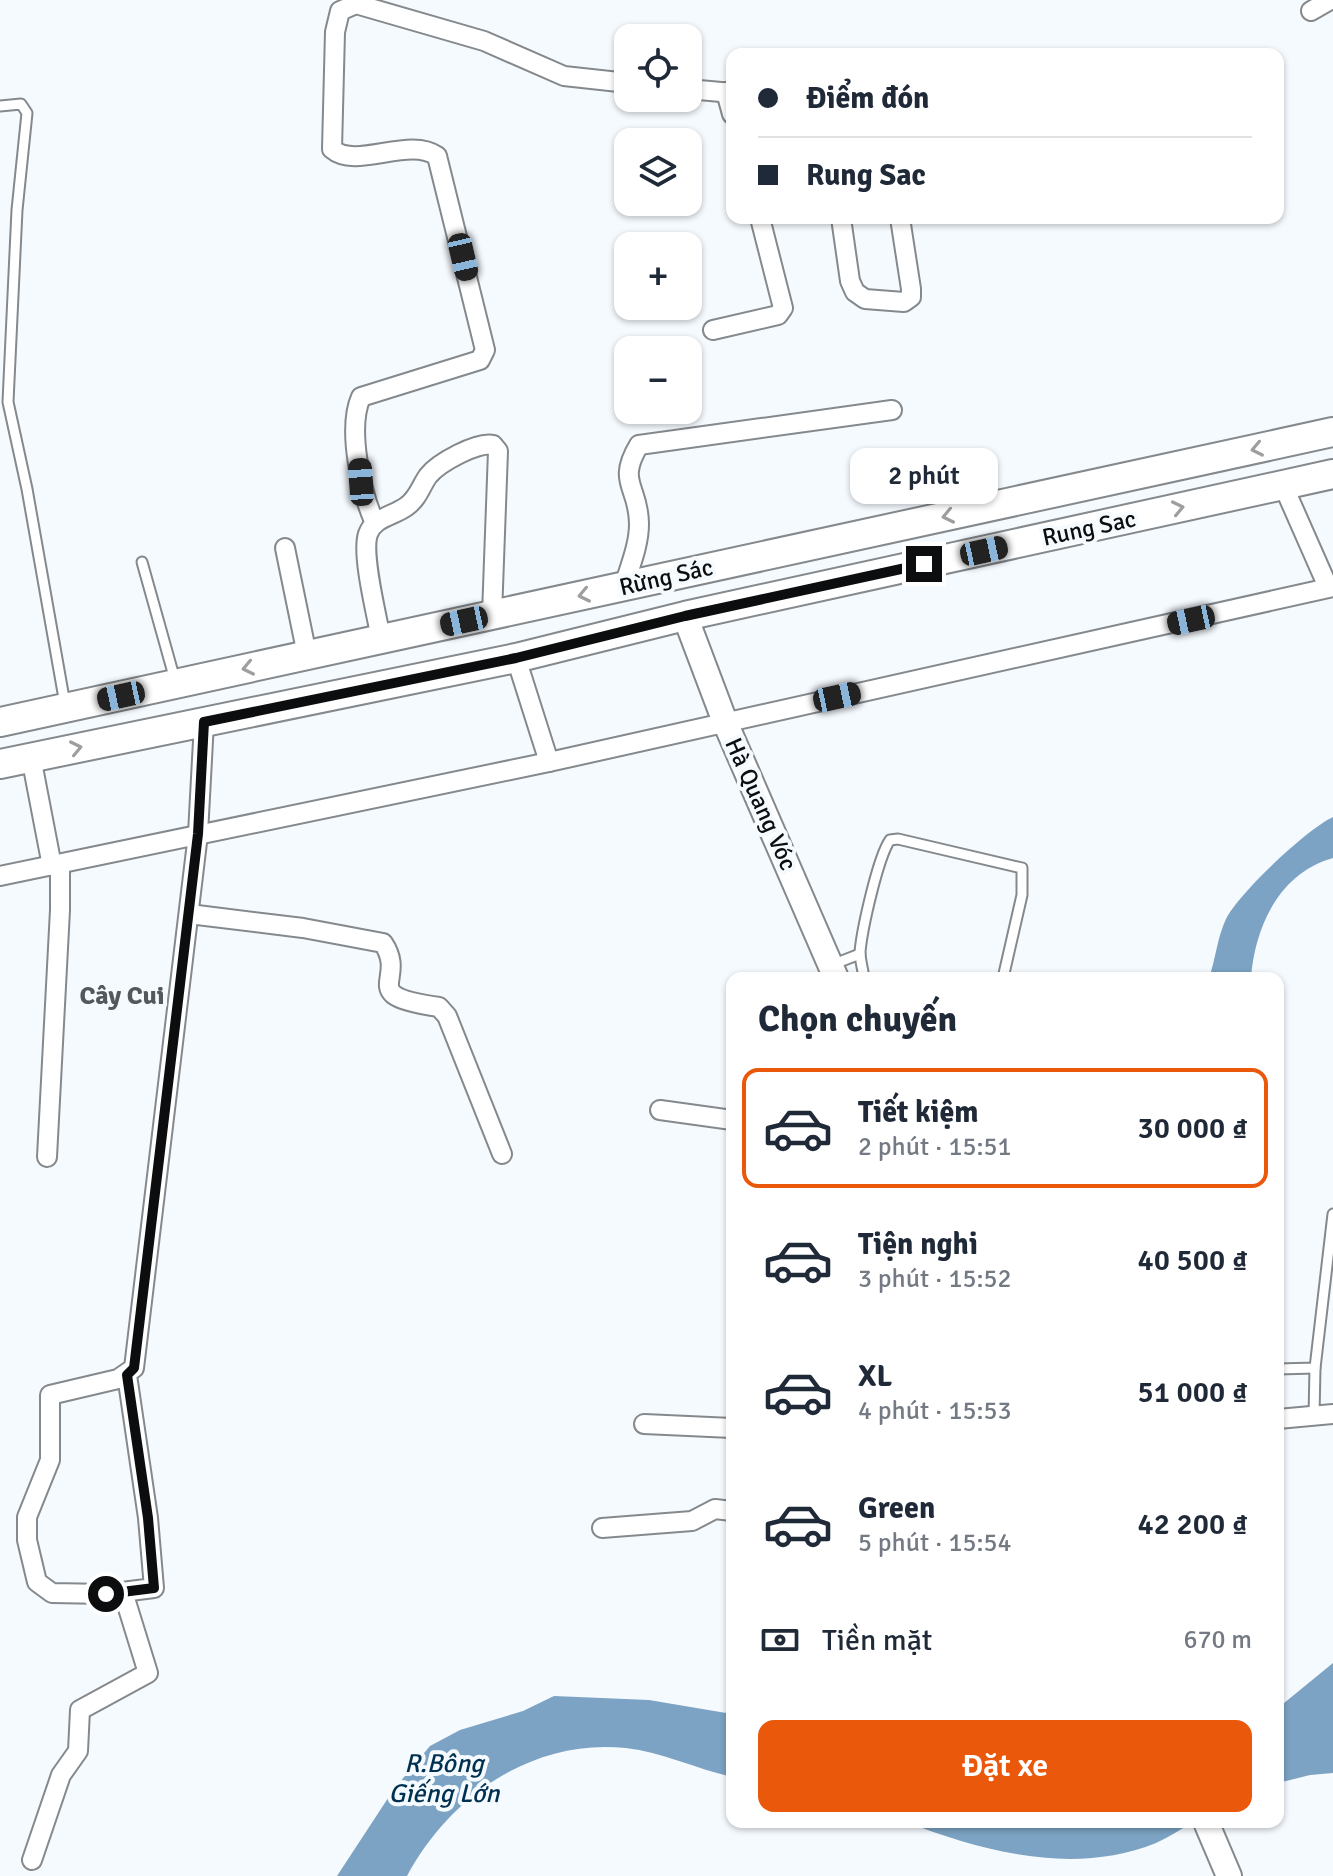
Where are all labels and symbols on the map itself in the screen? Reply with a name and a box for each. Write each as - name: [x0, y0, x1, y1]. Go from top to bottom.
- car: [446, 231, 480, 283]
- one-way arrow: [1250, 440, 1264, 457]
- callout: 2 phút: [850, 448, 998, 504]
- car: [347, 457, 375, 507]
- one-way arrow: [1171, 500, 1185, 517]
- street label: Rung Sac: [1040, 503, 1138, 553]
- one-way arrow: [942, 507, 955, 524]
- car: [958, 534, 1010, 568]
- route end: [906, 546, 942, 582]
- street label: Rừng Sác: [616, 552, 716, 602]
- one-way arrow: [578, 586, 592, 603]
- car: [1165, 603, 1217, 637]
- car: [438, 604, 490, 638]
- one-way arrow: [242, 659, 256, 676]
- car: [95, 679, 147, 713]
- car: [811, 680, 863, 714]
- street label: Hà Quang Vóc: [718, 733, 804, 875]
- one-way arrow: [69, 740, 83, 757]
- district label: Cây Cui: [79, 980, 165, 1012]
- route start: [88, 1576, 124, 1612]
- water label: R.Bông Giếng Lớn: [388, 1748, 500, 1810]

